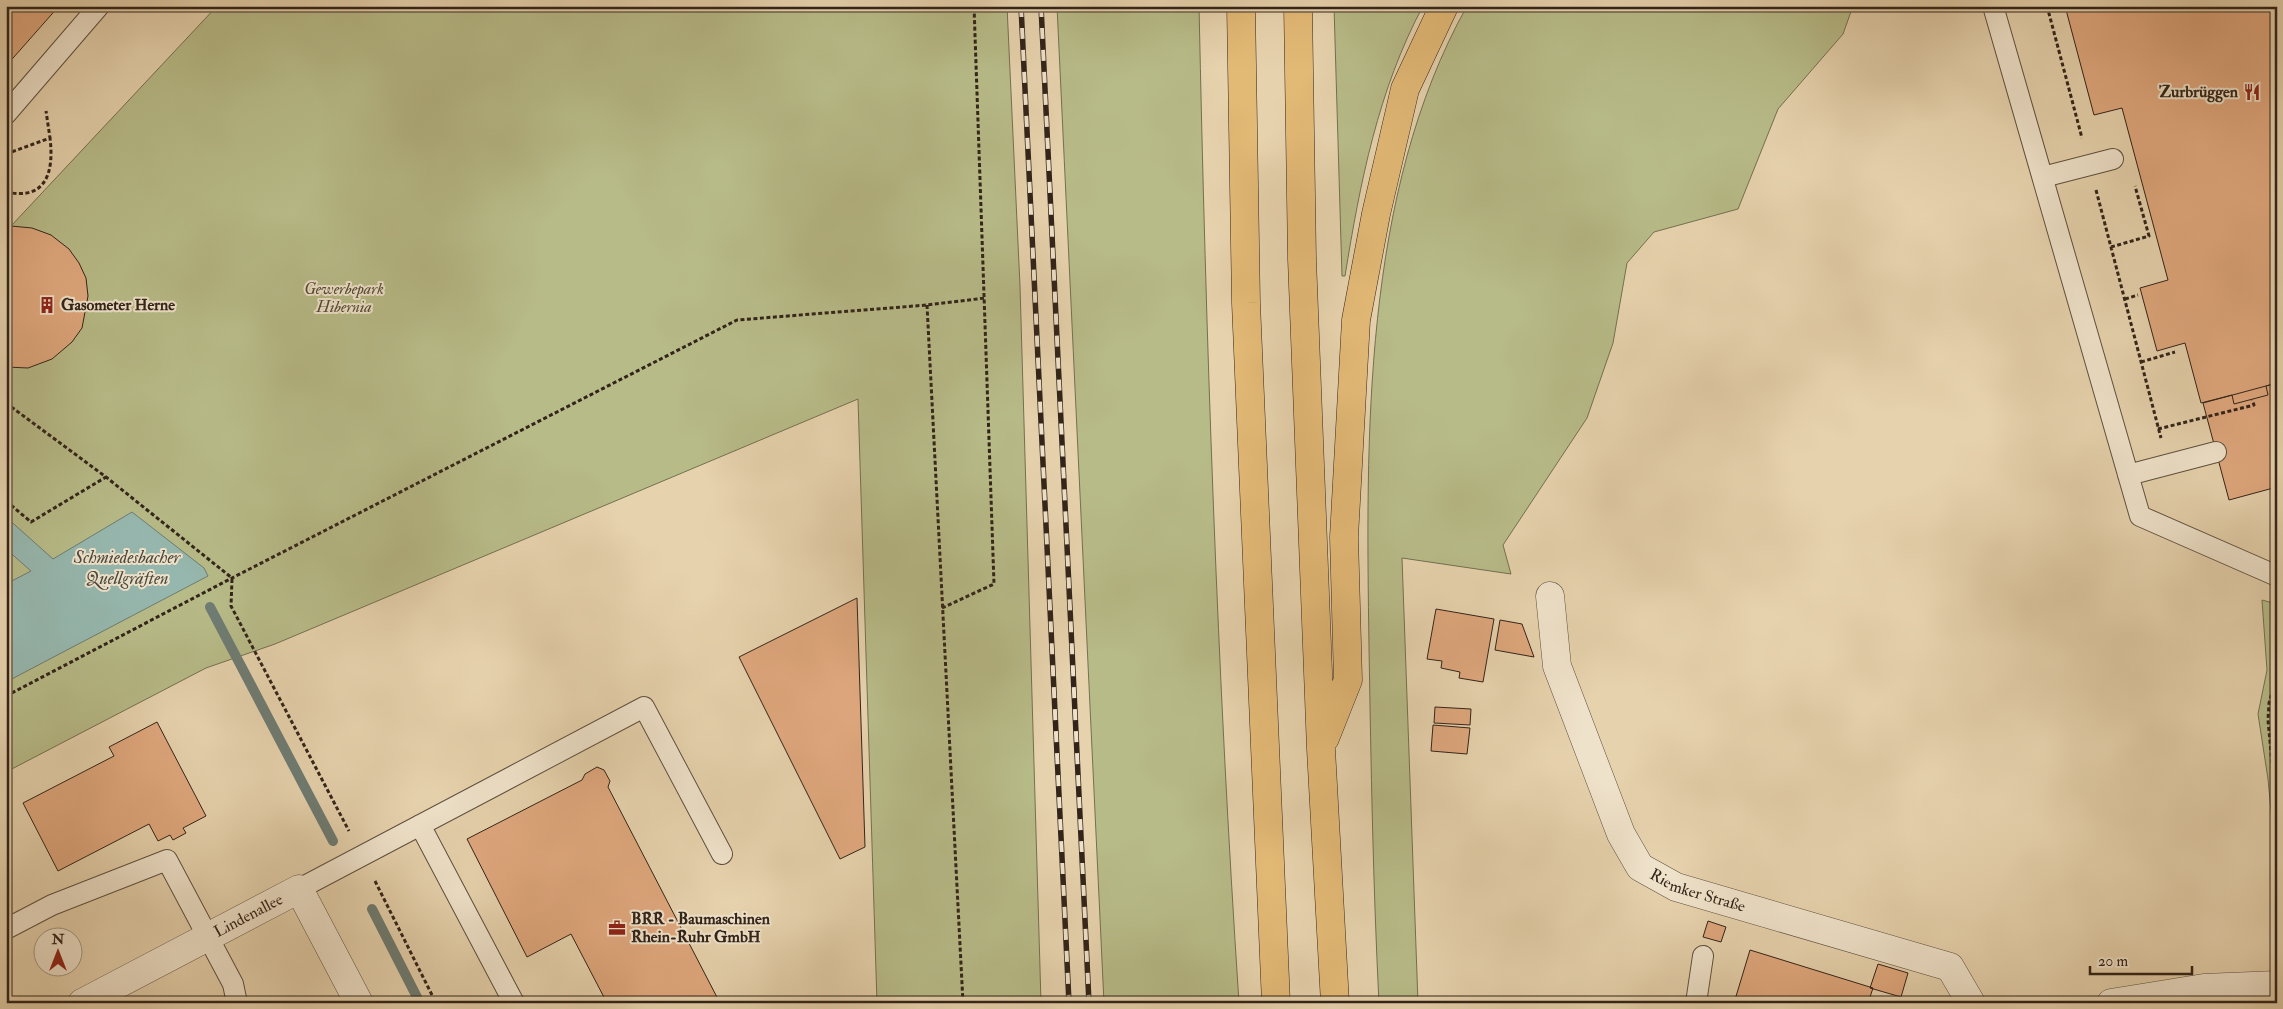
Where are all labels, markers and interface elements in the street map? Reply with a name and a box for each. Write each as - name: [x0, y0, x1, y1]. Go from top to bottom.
- place label: Zurbrüggen: [2159, 82, 2239, 103]
- restaurant icon: Zurbrüggen: [2242, 82, 2262, 102]
- park label: Gewerbepark Hibernia: [304, 279, 384, 317]
- building icon: Gasometer Herne: [37, 295, 57, 315]
- place label: Gasometer Herne: [61, 295, 175, 315]
- water label: Schmiedesbacher Quellgräften: [73, 546, 182, 590]
- street label: Riemker Straße: [1646, 864, 1748, 917]
- street label: Lindenallee: [211, 889, 287, 942]
- place label: BRR - Baumaschinen Rhein-Ruhr GmbH: [631, 909, 771, 947]
- office icon: BRR - Baumaschinen Rhein-Ruhr GmbH: [607, 918, 627, 938]
- north arrow: [32, 926, 82, 976]
- text: N: [51, 931, 65, 948]
- scale bar: [2090, 944, 2193, 976]
- text: 20 m: [2098, 952, 2128, 971]

